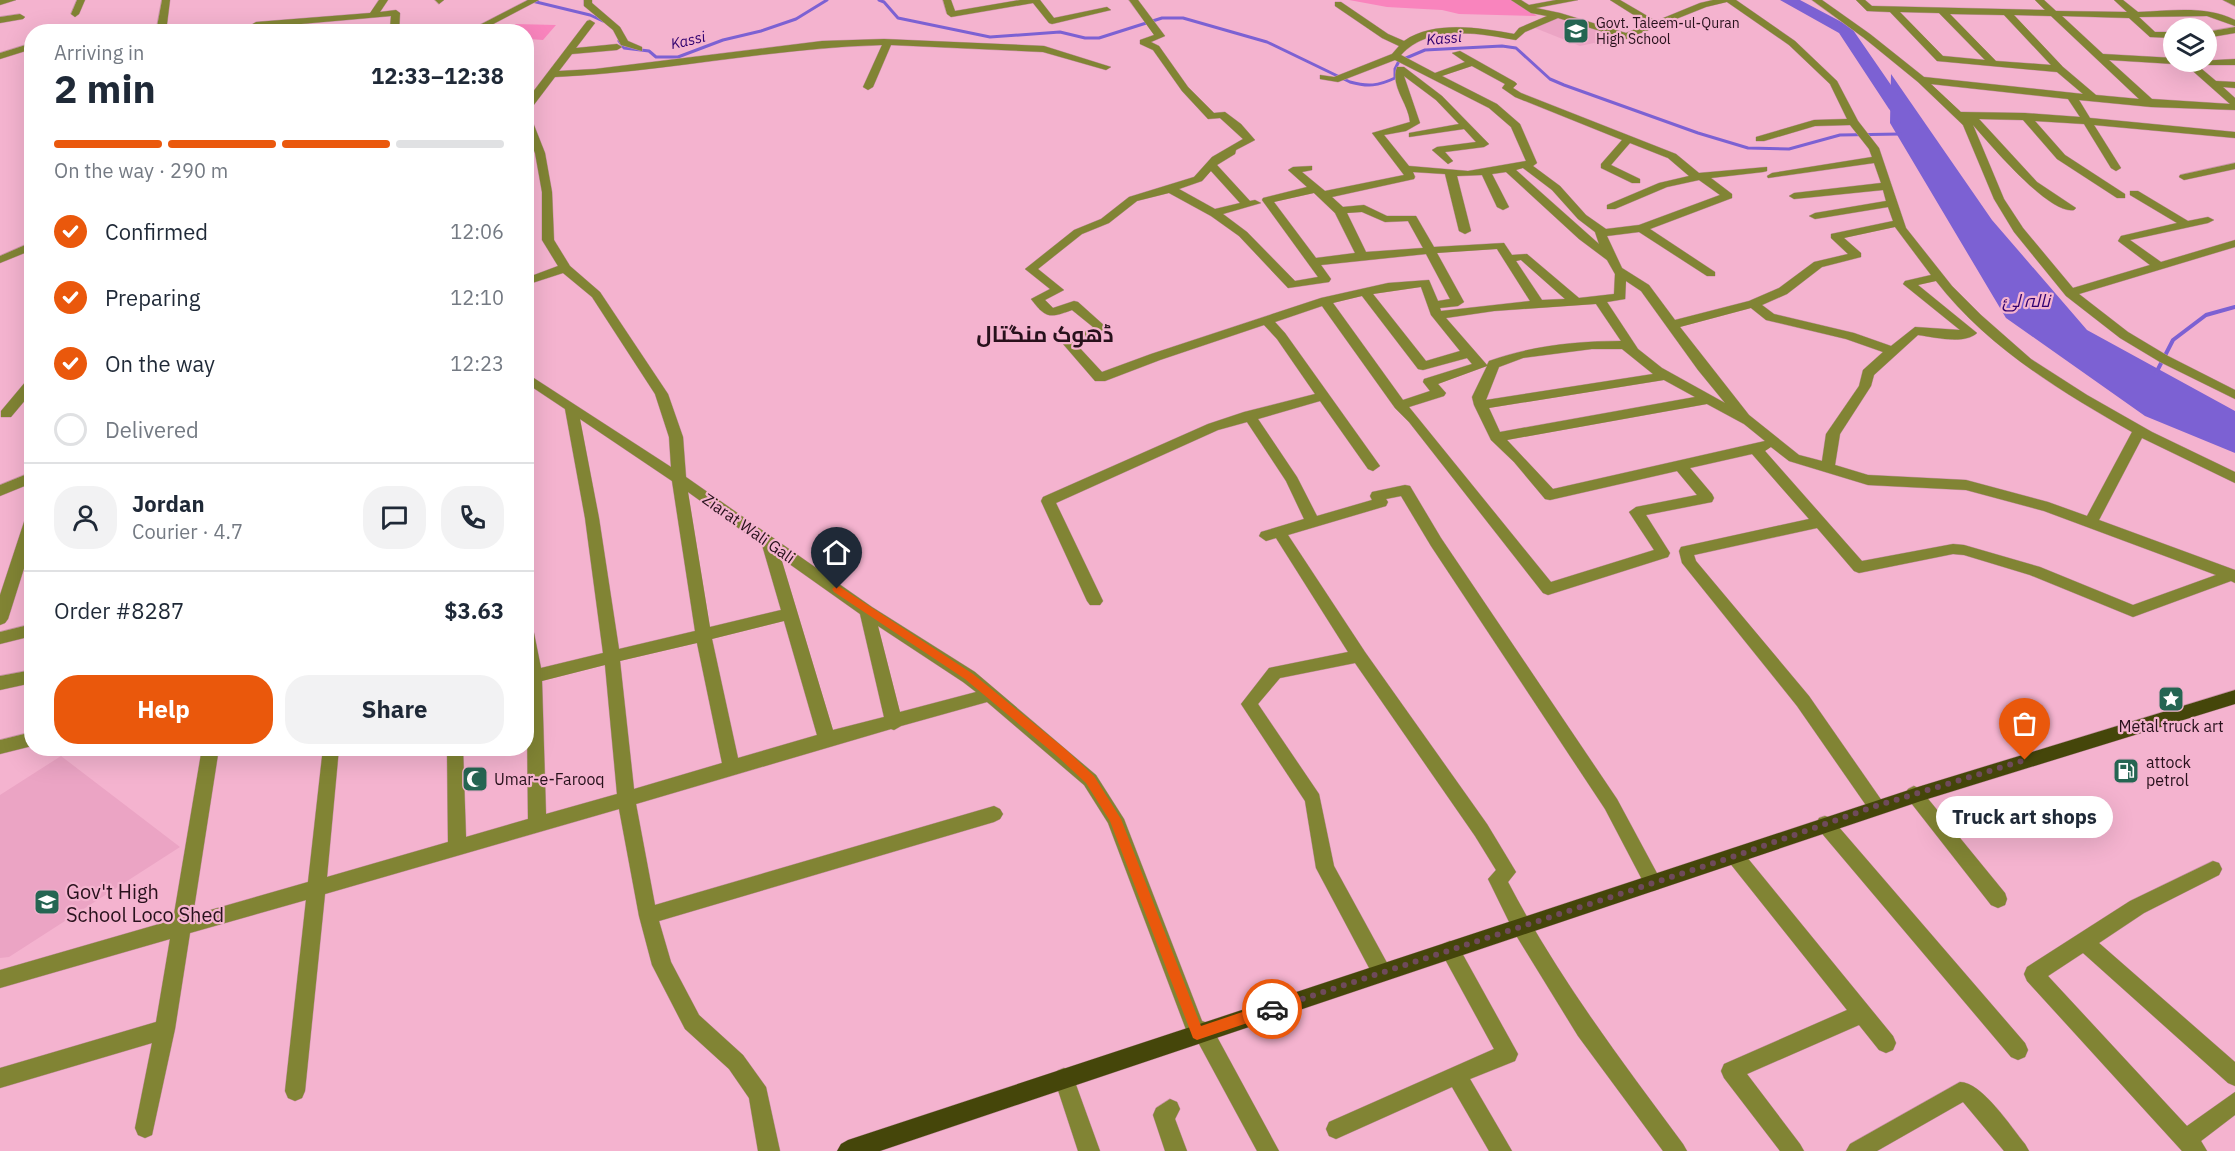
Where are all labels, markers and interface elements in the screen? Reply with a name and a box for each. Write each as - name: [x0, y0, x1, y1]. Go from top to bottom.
- place label: Govt. Taleem-ul-Quran High School: [1596, 14, 1740, 48]
- school or university icon: Govt. Taleem-ul-Quran High School: [1561, 16, 1591, 46]
- map controls: [2163, 18, 2217, 72]
- button: layers: [2163, 18, 2217, 72]
- water label: Kassi: [669, 27, 707, 53]
- water label: Kassi: [1426, 27, 1462, 49]
- text: Arriving in: [54, 39, 144, 66]
- text: 12:33–12:38: [371, 61, 504, 90]
- text: 2 min: [54, 63, 156, 114]
- text: On the way · 290 m: [54, 157, 228, 184]
- icon: check: [54, 215, 87, 248]
- text: Confirmed: [105, 217, 208, 246]
- text: 12:06: [450, 218, 504, 245]
- icon: check: [54, 281, 87, 314]
- text: Preparing: [105, 283, 200, 312]
- text: 12:10: [450, 284, 504, 311]
- water label: نالہ لئ: [2002, 289, 2052, 312]
- district label: ڈھوک منگتال: [976, 319, 1114, 348]
- icon: check: [54, 347, 87, 380]
- text: On the way: [105, 349, 215, 378]
- text: 12:23: [450, 350, 504, 377]
- text: Delivered: [105, 415, 199, 444]
- button: person: [54, 486, 117, 549]
- button: chat: [363, 486, 426, 549]
- button: phone: [441, 486, 504, 549]
- text: Jordan: [132, 489, 205, 518]
- street label: Ziarat Wali Gali: [699, 489, 799, 567]
- text: Courier · 4.7: [132, 518, 243, 545]
- pin: [811, 527, 862, 589]
- icon: home: [820, 536, 853, 569]
- text: Order #8287: [54, 596, 184, 625]
- text: $3.63: [444, 596, 504, 625]
- button: Help: [54, 675, 273, 744]
- button: Share: [285, 675, 504, 744]
- place icon: Metal truck art: [2156, 684, 2186, 714]
- pin: [1999, 698, 2050, 760]
- icon: bag: [2008, 707, 2041, 740]
- place label: Metal truck art: [2119, 716, 2224, 736]
- place label: attock petrol: [2146, 752, 2192, 790]
- fuel station icon: attock petrol: [2111, 756, 2141, 786]
- mosque icon: Umar-e-Farooq: [460, 764, 490, 794]
- place label: Umar-e-Farooq: [494, 769, 605, 789]
- callout: Truck art shops: [1936, 796, 2114, 838]
- text: Truck art shops: [1952, 803, 2097, 830]
- place label: Gov't High School Loco Shed: [66, 878, 224, 928]
- school or university icon: Gov't High School Loco Shed: [32, 887, 62, 917]
- courier: [1242, 979, 1302, 1039]
- icon: car: [1256, 993, 1289, 1026]

